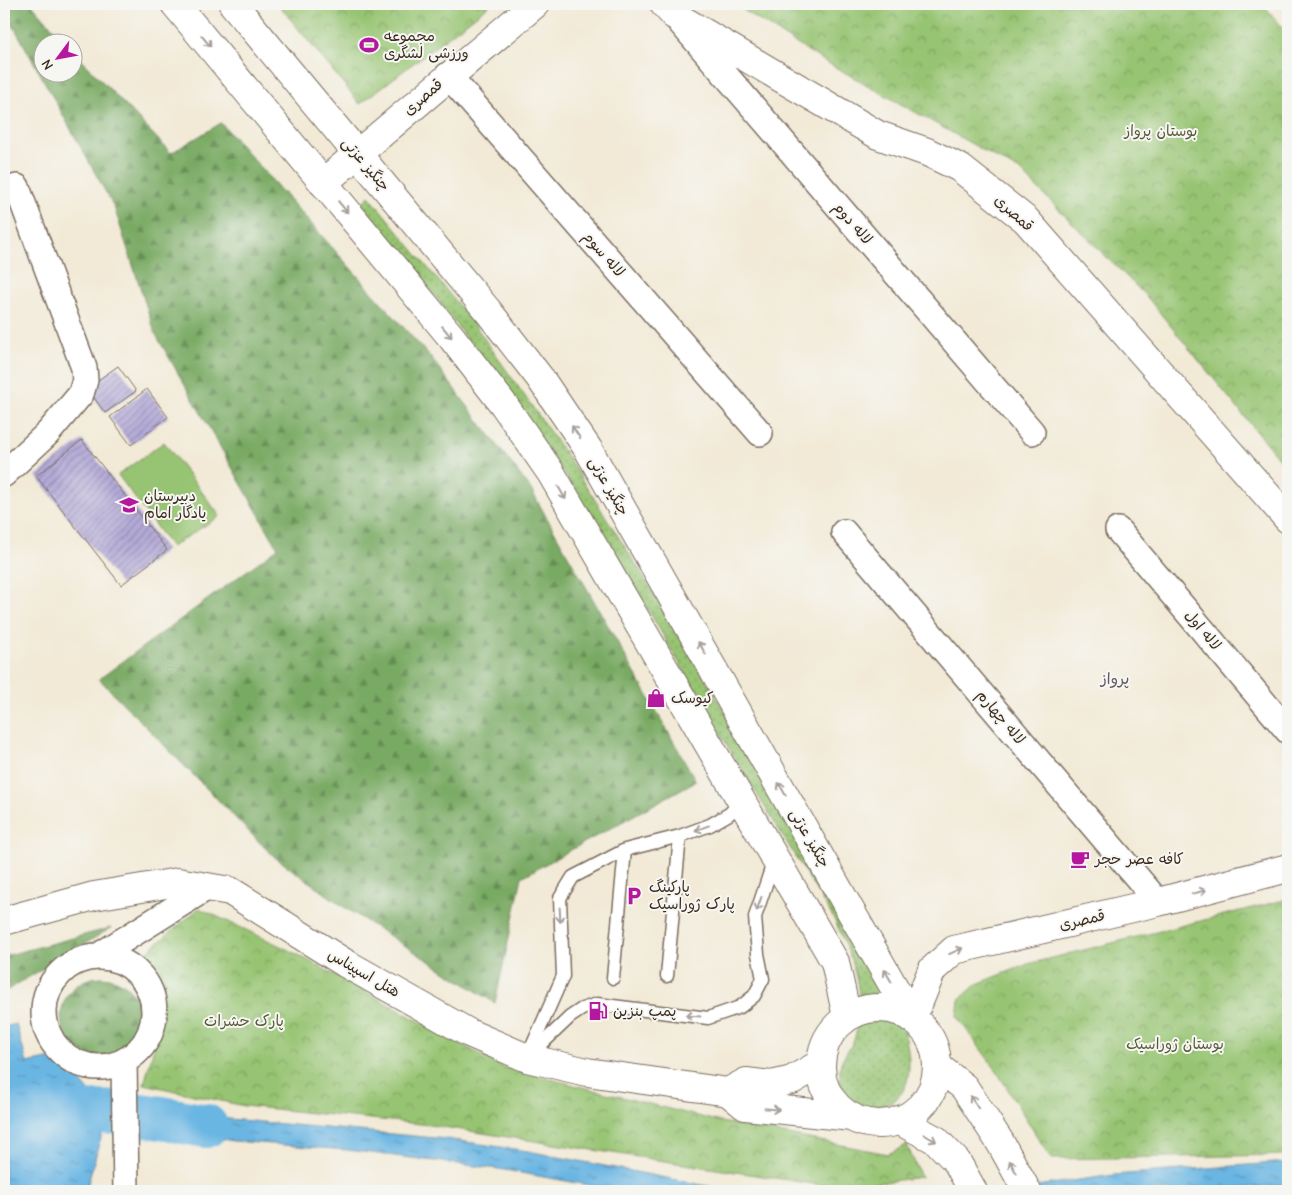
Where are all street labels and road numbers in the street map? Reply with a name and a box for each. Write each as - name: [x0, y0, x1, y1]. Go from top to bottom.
- street label: قمصری: [400, 75, 446, 119]
- street label: چنگیز عزتی: [338, 133, 394, 195]
- street label: قمصری: [991, 191, 1037, 235]
- street label: لاله دوم: [827, 198, 876, 250]
- street label: لاله سوم: [577, 228, 629, 282]
- street label: چنگیز عزتی: [584, 453, 633, 519]
- street label: لاله اول: [1181, 606, 1225, 654]
- street label: لاله چهارم: [971, 686, 1029, 749]
- street label: چنگیز عزتی: [785, 805, 834, 871]
- street label: قمصری: [1057, 906, 1107, 934]
- street label: هتل اسپیناس: [324, 945, 403, 1002]

